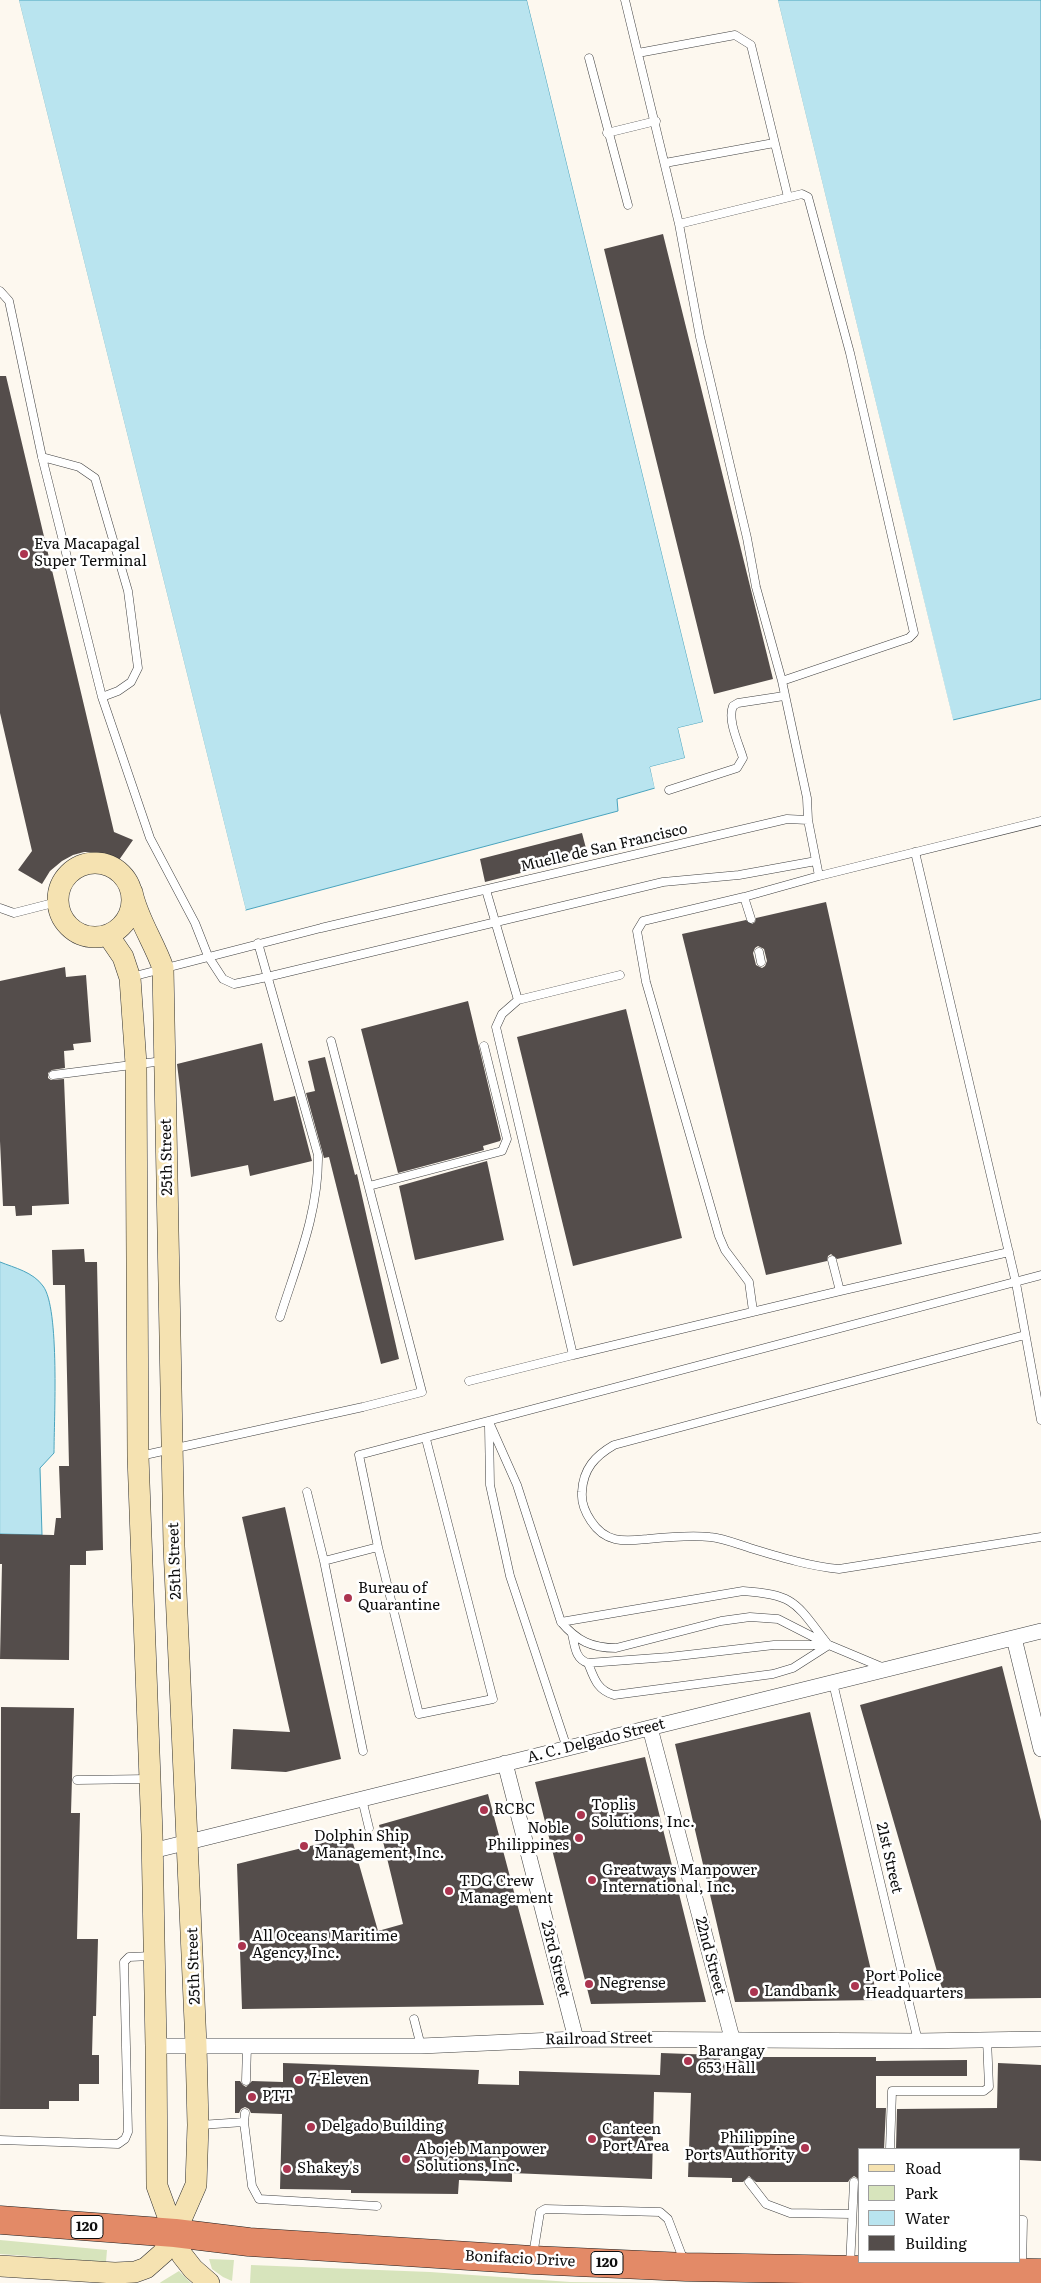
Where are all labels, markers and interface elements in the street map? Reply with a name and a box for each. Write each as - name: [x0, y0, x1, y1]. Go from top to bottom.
- place label: Eva Macapagal Super Terminal: [34, 536, 147, 571]
- marker: Eva Macapagal Super Terminal: [18, 548, 30, 560]
- street label: Muelle de San Francisco: [519, 820, 689, 876]
- street label: 25th Street: [157, 1118, 177, 1196]
- street label: 25th Street: [165, 1522, 185, 1600]
- place label: Bureau of Quarantine: [358, 1580, 440, 1615]
- marker: Bureau of Quarantine: [342, 1592, 354, 1604]
- street label: A. C. Delgado Street: [525, 1715, 667, 1767]
- place label: Toplis Solutions, Inc.: [591, 1797, 695, 1832]
- place label: RCBC: [494, 1801, 535, 1819]
- marker: RCBC: [478, 1804, 490, 1816]
- marker: Toplis Solutions, Inc.: [575, 1809, 587, 1821]
- place label: Noble Philippines: [487, 1820, 569, 1855]
- street label: 21st Street: [872, 1821, 906, 1895]
- place label: Dolphin Ship Management, Inc.: [314, 1828, 444, 1863]
- marker: Noble Philippines: [573, 1832, 585, 1844]
- marker: Dolphin Ship Management, Inc.: [298, 1840, 310, 1852]
- place label: Greatways Manpower International, Inc.: [602, 1862, 757, 1897]
- place label: TDG Crew Management: [459, 1873, 553, 1908]
- marker: Greatways Manpower International, Inc.: [586, 1874, 598, 1886]
- marker: TDG Crew Management: [443, 1885, 455, 1897]
- street label: 22nd Street: [691, 1915, 729, 1997]
- street label: 23rd Street: [537, 1919, 573, 1999]
- street label: 25th Street: [184, 1927, 204, 2005]
- place label: All Oceans Maritime Agency, Inc.: [252, 1928, 398, 1963]
- marker: All Oceans Maritime Agency, Inc.: [236, 1940, 248, 1952]
- place label: Port Police Headquarters: [865, 1968, 963, 2003]
- place label: Negrense: [599, 1975, 666, 1993]
- marker: Negrense: [583, 1978, 595, 1990]
- marker: Port Police Headquarters: [849, 1980, 861, 1992]
- place label: Landbank: [764, 1983, 837, 2001]
- marker: Landbank: [748, 1986, 760, 1998]
- street label: Railroad Street: [545, 2029, 653, 2049]
- place label: Barangay 653 Hall: [698, 2043, 765, 2078]
- marker: Barangay 653 Hall: [682, 2055, 694, 2067]
- place label: 7-Eleven: [309, 2071, 369, 2089]
- marker: 7-Eleven: [293, 2074, 305, 2086]
- place label: PTT: [262, 2088, 293, 2106]
- marker: PTT: [246, 2091, 258, 2103]
- place label: Delgado Building: [321, 2118, 444, 2136]
- marker: Delgado Building: [305, 2121, 317, 2133]
- place label: Canteen Port Area: [602, 2121, 669, 2156]
- place label: Philippine Ports Authority: [684, 2130, 795, 2165]
- marker: Canteen Port Area: [586, 2133, 598, 2145]
- place label: Abojeb Manpower Solutions, Inc.: [416, 2141, 546, 2176]
- marker: Philippine Ports Authority: [799, 2142, 811, 2154]
- legend: [858, 2148, 1021, 2263]
- marker: Abojeb Manpower Solutions, Inc.: [400, 2153, 412, 2165]
- text: Road: [905, 2156, 941, 2179]
- place label: Shakey's: [297, 2160, 359, 2178]
- marker: Shakey's: [281, 2163, 293, 2175]
- text: Park: [905, 2181, 938, 2204]
- text: Water: [905, 2206, 950, 2229]
- road number: 120: [71, 2216, 103, 2238]
- text: Building: [905, 2231, 967, 2254]
- street label: Bonifacio Drive: [464, 2247, 576, 2271]
- road number: 120: [591, 2252, 623, 2274]

